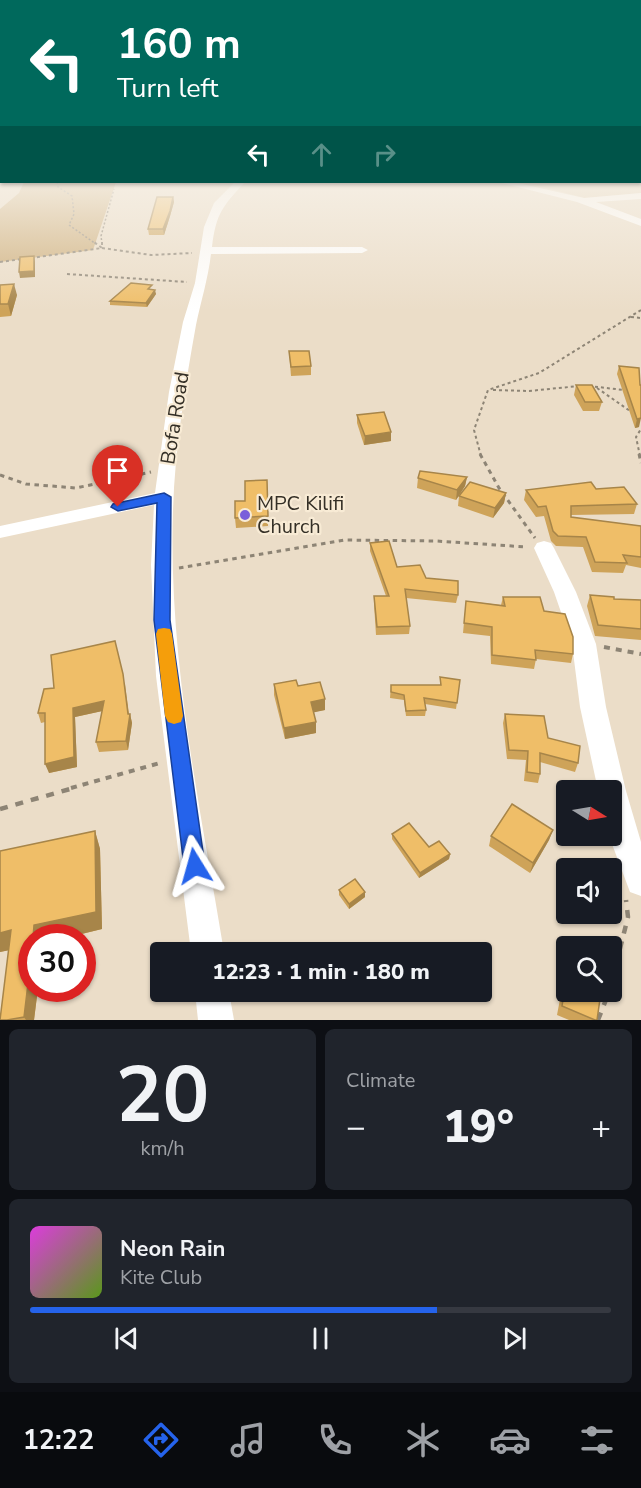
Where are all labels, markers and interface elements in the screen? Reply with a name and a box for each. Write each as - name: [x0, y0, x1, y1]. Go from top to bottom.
- text: 160 m: [117, 16, 241, 73]
- icon: left: [18, 24, 96, 102]
- text: Turn left: [117, 70, 218, 107]
- icon: left: [242, 138, 275, 171]
- icon: ahead: [305, 138, 338, 171]
- icon: right: [368, 138, 401, 171]
- street label: Bofa Road: [154, 370, 196, 466]
- pin: [92, 445, 143, 507]
- icon: arrive: [101, 454, 134, 487]
- place label: MPC Kilifi Church: [257, 490, 344, 540]
- marker: MPC Kilifi Church: [238, 508, 252, 522]
- north arrow: [556, 780, 622, 846]
- map controls: [556, 780, 622, 1002]
- position arrow: [163, 834, 227, 898]
- button: sound: [556, 858, 622, 924]
- speed limit sign: 30: [18, 924, 96, 1002]
- button: search: [556, 936, 622, 1002]
- text: 12:23 · 1 min · 180 m: [212, 957, 430, 987]
- text: 20: [116, 1042, 209, 1149]
- text: Climate: [346, 1067, 415, 1094]
- text: 19°: [443, 1097, 514, 1158]
- text: −: [346, 1105, 366, 1150]
- text: +: [591, 1105, 611, 1150]
- text: km/h: [140, 1135, 185, 1162]
- text: Neon Rain: [120, 1234, 225, 1264]
- text: Kite Club: [120, 1264, 202, 1291]
- icon: previous: [110, 1322, 143, 1355]
- icon: pause: [304, 1322, 337, 1355]
- icon: next: [498, 1322, 531, 1355]
- icon: directions: [140, 1419, 182, 1461]
- icon: music: [227, 1419, 269, 1461]
- icon: phone: [314, 1419, 356, 1461]
- icon: climate: [402, 1419, 444, 1461]
- icon: car: [489, 1419, 531, 1461]
- icon: filters: [576, 1419, 618, 1461]
- text: 12:22: [23, 1422, 94, 1459]

